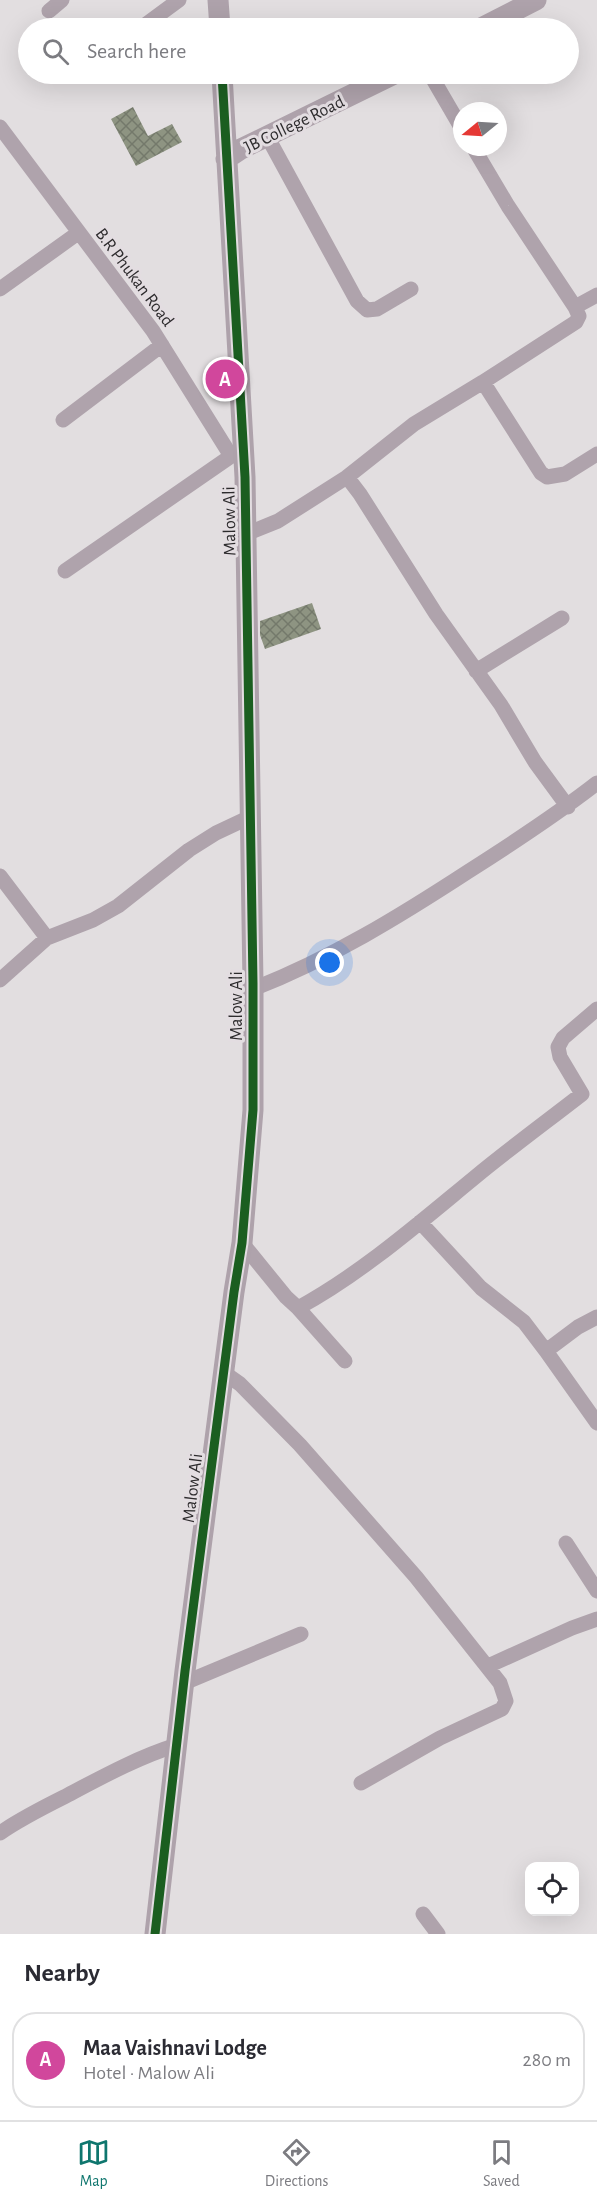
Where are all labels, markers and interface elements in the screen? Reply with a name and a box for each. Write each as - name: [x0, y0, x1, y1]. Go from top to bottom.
- search box: [18, 18, 579, 84]
- icon: search: [39, 35, 72, 68]
- text: Search here: [87, 40, 186, 62]
- street label: JB College Road: [242, 93, 347, 157]
- north arrow: [453, 102, 507, 156]
- street label: B.R Phukan Road: [92, 225, 177, 330]
- pin: A: [206, 356, 244, 401]
- street label: Malow Ali: [220, 486, 240, 556]
- your location: [315, 948, 344, 977]
- street label: Malow Ali: [228, 971, 246, 1041]
- street label: Malow Ali: [180, 1452, 206, 1524]
- map controls: [525, 1862, 579, 1916]
- button: locate: [525, 1862, 579, 1916]
- text: Nearby: [24, 1960, 100, 1986]
- text: Maa Vaishnavi Lodge: [83, 2037, 267, 2059]
- text: A: [40, 2050, 52, 2070]
- text: 280 m: [523, 2050, 571, 2070]
- text: Hotel · Malow Ali: [83, 2063, 215, 2083]
- tab: Map: [77, 2136, 110, 2191]
- tab: Directions: [265, 2136, 329, 2191]
- tab: Saved: [483, 2136, 520, 2191]

